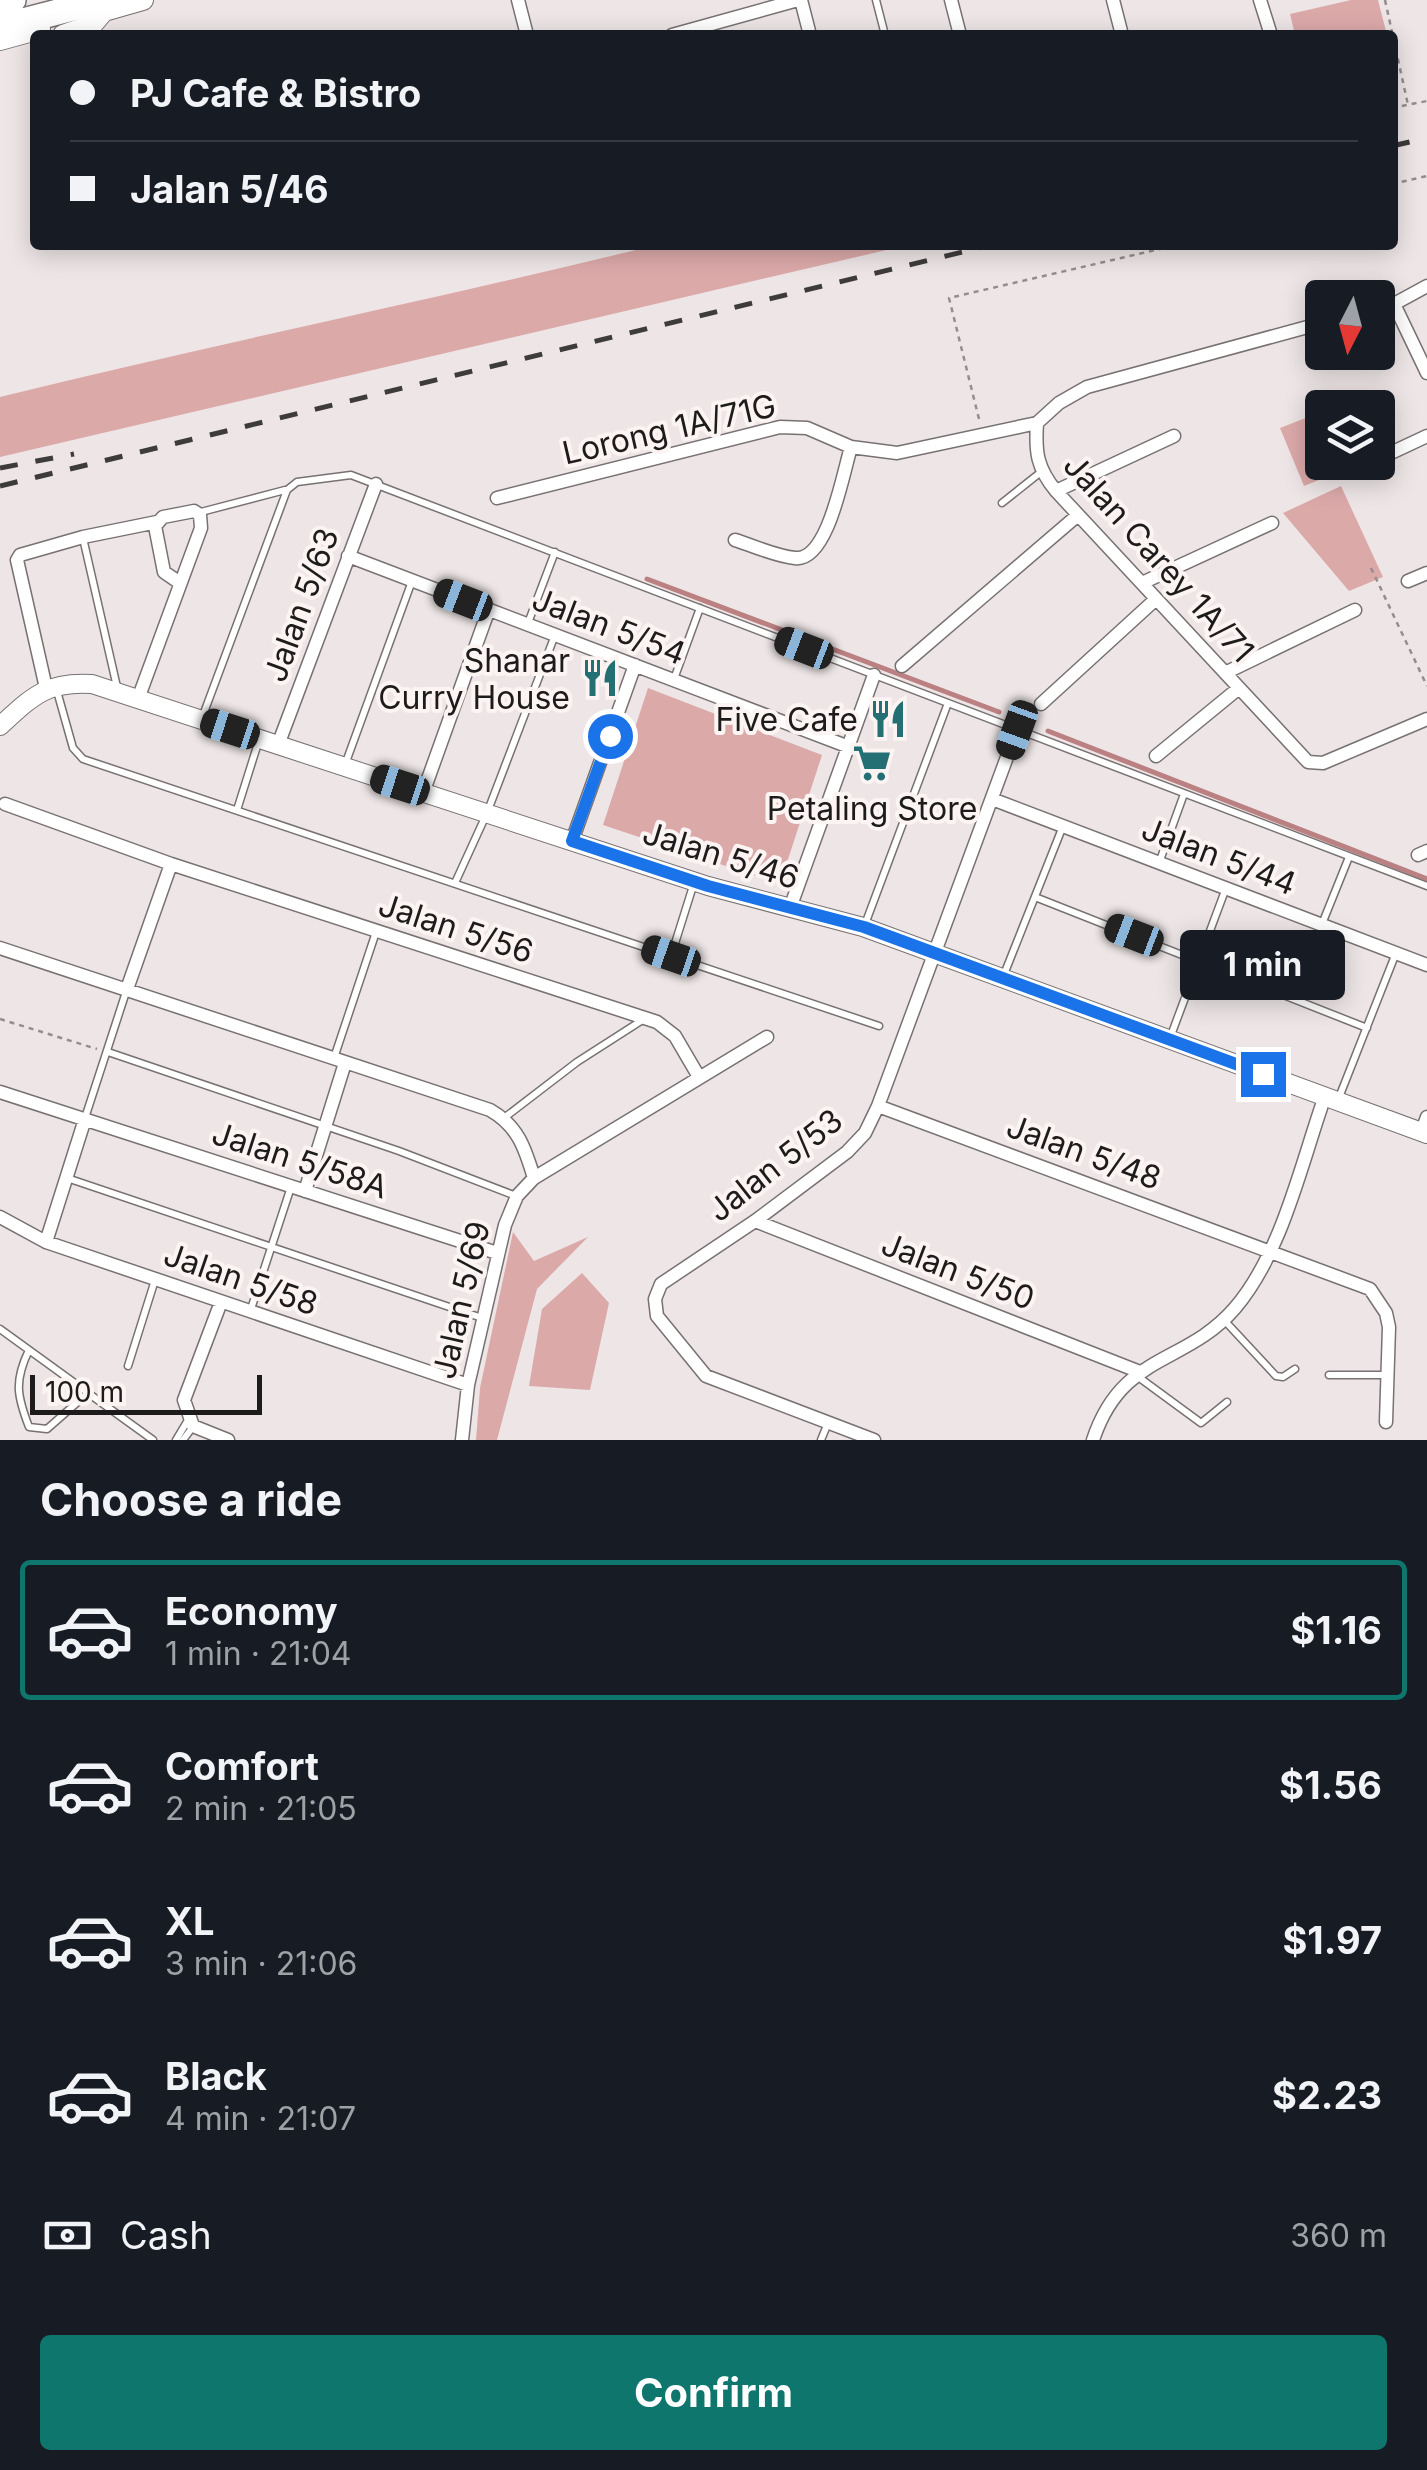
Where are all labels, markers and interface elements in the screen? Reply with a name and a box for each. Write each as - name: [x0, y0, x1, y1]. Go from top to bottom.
- text: PJ Cafe & Bistro: [130, 70, 421, 116]
- text: Jalan 5/46: [130, 166, 329, 212]
- north arrow: [1305, 280, 1395, 370]
- map controls: [1305, 280, 1395, 480]
- street label: Lorong 1A/71G: [559, 386, 779, 472]
- button: layers: [1305, 390, 1395, 480]
- street label: Jalan Carey 1A/71: [1055, 446, 1263, 670]
- street label: Jalan 5/63: [255, 523, 347, 687]
- car: [430, 575, 496, 625]
- street label: Jalan 5/54: [527, 579, 691, 673]
- car: [771, 623, 837, 673]
- place label: Shanar Curry House: [378, 641, 570, 717]
- restaurant icon: Shanar Curry House: [579, 657, 621, 699]
- car: [993, 697, 1041, 763]
- restaurant icon: Five Cafe: [867, 698, 909, 740]
- place label: Five Cafe: [715, 700, 858, 739]
- car: [197, 705, 263, 753]
- route start: [588, 714, 633, 759]
- supermarket icon: Petaling Store: [851, 742, 893, 784]
- car: [367, 761, 433, 809]
- place label: Petaling Store: [767, 789, 977, 828]
- street label: Jalan 5/44: [1136, 809, 1302, 903]
- street label: Jalan 5/46: [638, 813, 804, 897]
- street label: Jalan 5/56: [374, 885, 538, 971]
- car: [1101, 910, 1167, 960]
- callout: 1 min: [1180, 929, 1346, 999]
- car: [638, 932, 704, 980]
- text: 1 min: [1223, 945, 1302, 984]
- route end: [1241, 1052, 1286, 1097]
- street label: Jalan 5/53: [700, 1100, 850, 1230]
- street label: Jalan 5/48: [1002, 1106, 1166, 1198]
- street label: Jalan 5/58A: [207, 1113, 393, 1207]
- street label: Jalan 5/69: [424, 1217, 498, 1383]
- street label: Jalan 5/50: [876, 1224, 1040, 1318]
- street label: Jalan 5/58: [159, 1235, 323, 1323]
- scale bar: [30, 1370, 262, 1414]
- text: 100 m: [45, 1375, 124, 1409]
- text: Choose a ride: [40, 1472, 342, 1527]
- icon: car: [45, 1585, 135, 1675]
- text: Economy: [165, 1588, 338, 1634]
- text: $1.16: [1290, 1607, 1382, 1653]
- text: 1 min · 21:04: [165, 1634, 352, 1673]
- icon: car: [45, 1740, 135, 1830]
- text: Comfort: [165, 1743, 319, 1789]
- text: $1.56: [1279, 1762, 1382, 1808]
- text: 2 min · 21:05: [165, 1789, 357, 1828]
- icon: car: [45, 1895, 135, 1985]
- text: XL: [165, 1898, 215, 1944]
- text: $1.97: [1282, 1917, 1382, 1963]
- text: 3 min · 21:06: [165, 1944, 357, 1983]
- icon: car: [45, 2050, 135, 2140]
- text: Black: [165, 2053, 267, 2099]
- text: $2.23: [1272, 2072, 1382, 2118]
- text: 4 min · 21:07: [165, 2099, 356, 2138]
- icon: cash: [40, 2208, 95, 2263]
- text: Cash: [120, 2212, 212, 2258]
- text: 360 m: [1290, 2216, 1387, 2255]
- button: Confirm: [40, 2335, 1387, 2450]

